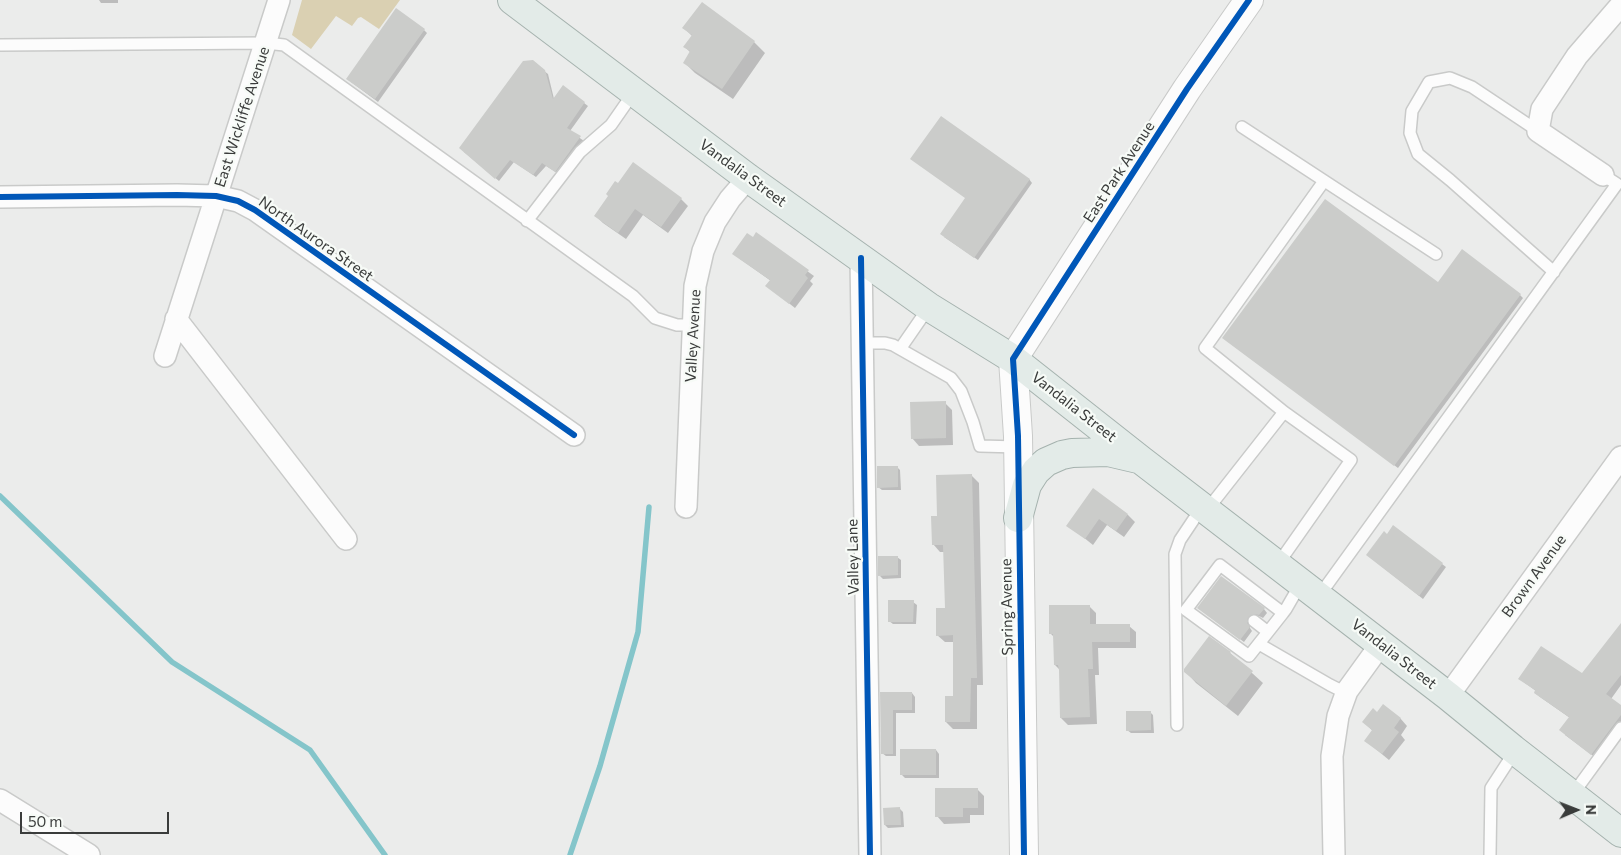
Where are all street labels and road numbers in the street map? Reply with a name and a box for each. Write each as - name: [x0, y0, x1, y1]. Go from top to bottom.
- street label: East Wickliffe Avenue: [211, 44, 273, 190]
- street label: East Park Avenue: [1080, 118, 1158, 226]
- street label: Vandalia Street: [696, 135, 790, 211]
- street label: North Aurora Street: [255, 193, 377, 285]
- street label: Valley Avenue: [682, 289, 704, 383]
- street label: Vandalia Street: [1028, 368, 1120, 446]
- street label: Valley Lane: [843, 519, 863, 595]
- street label: Brown Avenue: [1498, 531, 1570, 621]
- street label: Spring Avenue: [997, 558, 1017, 656]
- street label: Vandalia Street: [1348, 615, 1440, 693]

